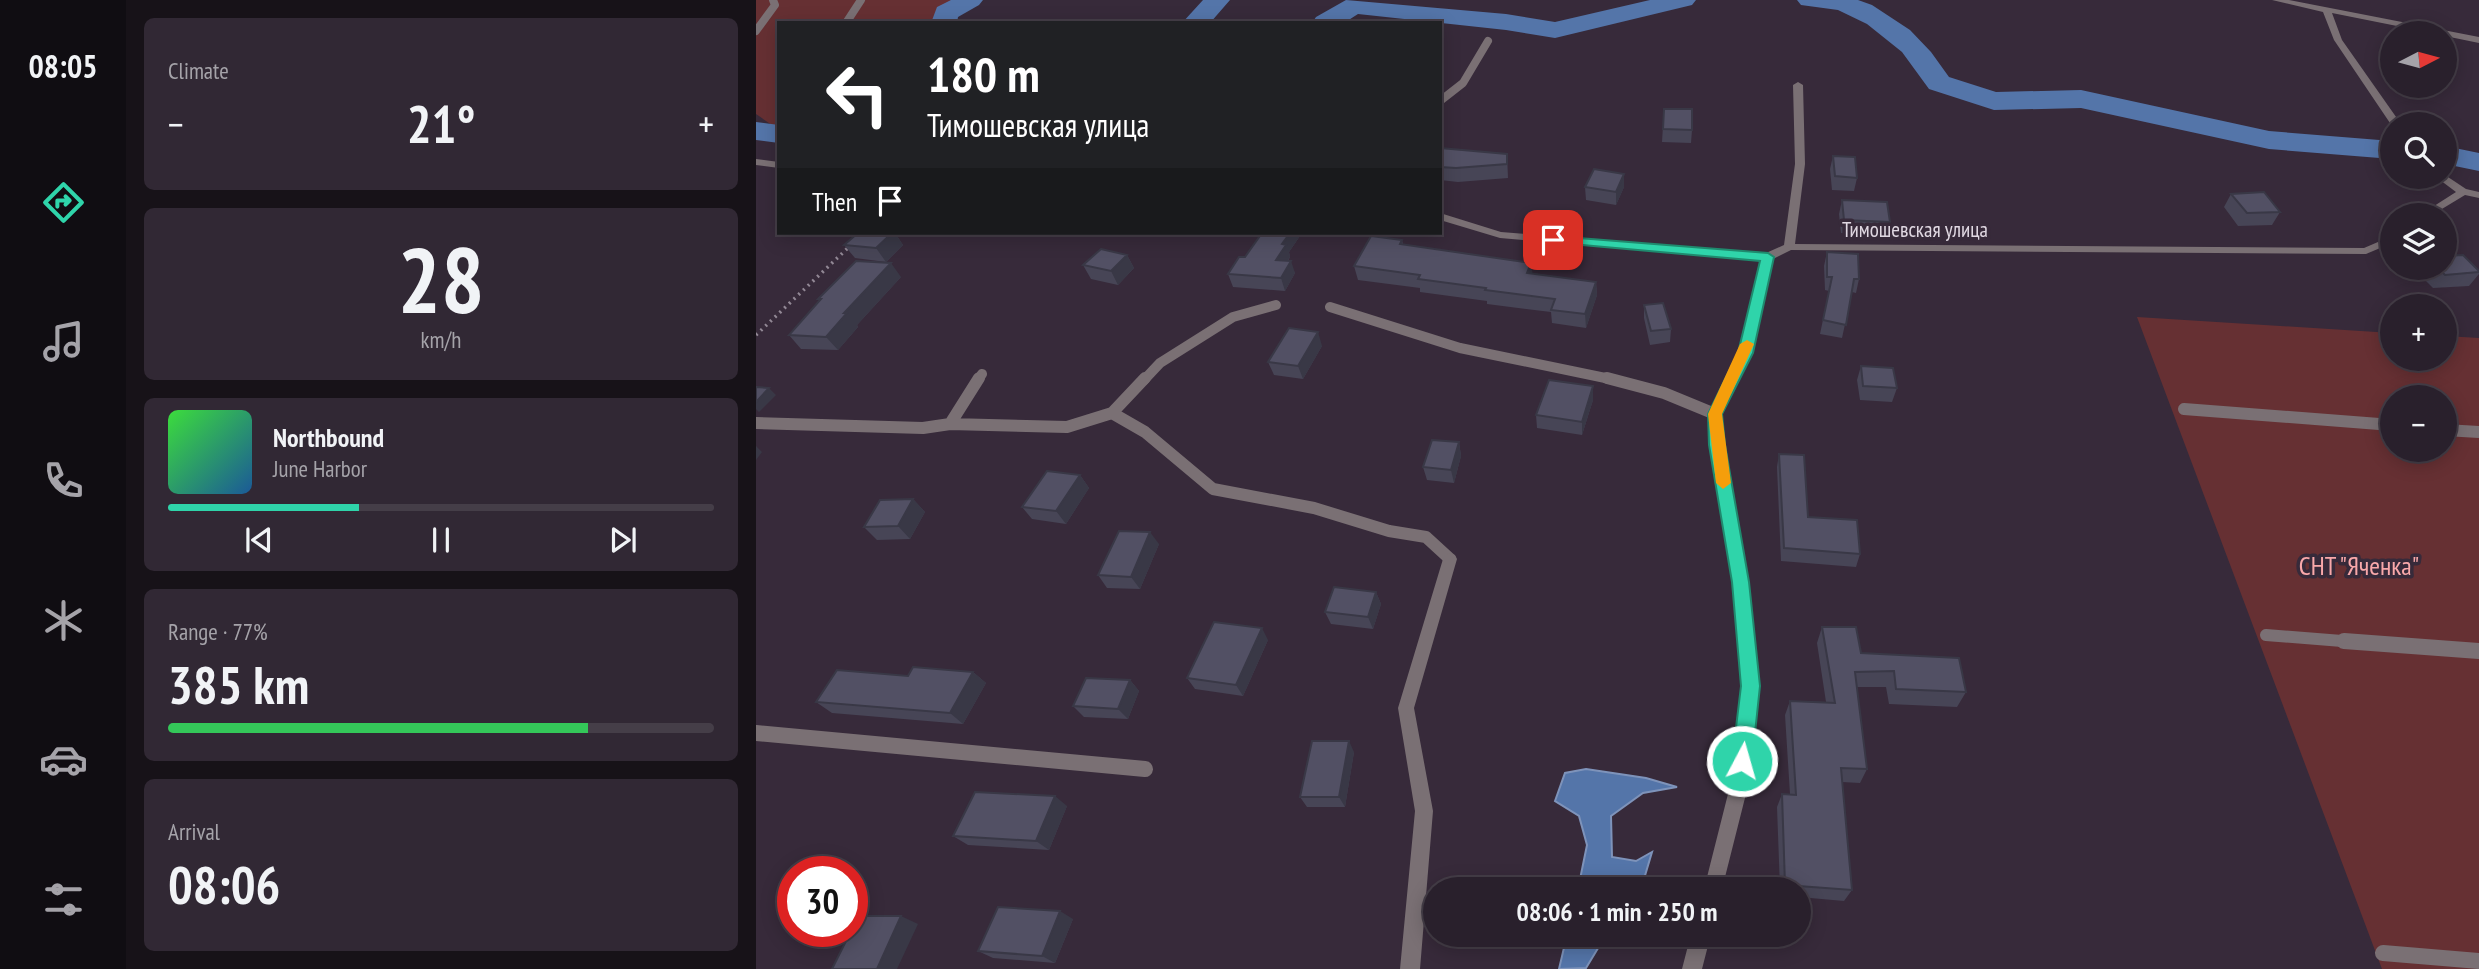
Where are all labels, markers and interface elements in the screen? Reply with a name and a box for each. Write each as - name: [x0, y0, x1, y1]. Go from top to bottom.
- north arrow: [2380, 21, 2457, 98]
- map controls: [2380, 21, 2457, 462]
- text: 180 m: [927, 42, 1040, 106]
- text: 08:05: [28, 45, 98, 87]
- icon: left: [812, 49, 903, 140]
- text: Climate: [168, 56, 229, 85]
- text: 21°: [407, 90, 475, 157]
- text: −: [168, 99, 184, 148]
- text: +: [698, 99, 714, 148]
- text: Тимошевская улица: [927, 104, 1149, 146]
- button: search: [2380, 112, 2457, 189]
- icon: directions: [39, 178, 88, 227]
- icon: arrive: [871, 182, 909, 220]
- text: Then: [812, 185, 857, 218]
- button: layers: [2380, 203, 2457, 280]
- pin: [1523, 210, 1583, 270]
- street label: Тимошевская улица: [1842, 216, 1988, 243]
- text: 28: [398, 220, 485, 338]
- icon: arrive: [1534, 221, 1572, 259]
- button: +: [2380, 294, 2457, 371]
- icon: music: [39, 317, 88, 366]
- text: km/h: [421, 325, 461, 354]
- button: −: [2380, 385, 2457, 462]
- text: Northbound: [273, 421, 384, 454]
- text: June Harbor: [273, 454, 367, 483]
- icon: phone: [39, 456, 88, 505]
- icon: previous: [240, 521, 278, 559]
- icon: pause: [422, 521, 460, 559]
- icon: next: [604, 521, 642, 559]
- park label: СНТ "Яченка": [2299, 549, 2419, 582]
- icon: climate: [39, 596, 88, 645]
- text: Range · 77%: [168, 617, 268, 646]
- text: 385 km: [168, 651, 309, 718]
- position arrow: [1705, 724, 1779, 798]
- icon: car: [39, 735, 88, 784]
- text: Arrival: [168, 817, 220, 846]
- text: 08:06: [168, 851, 280, 918]
- speed limit sign: 30: [777, 856, 868, 947]
- icon: filters: [39, 875, 88, 924]
- text: 08:06 · 1 min · 250 m: [1517, 895, 1717, 928]

